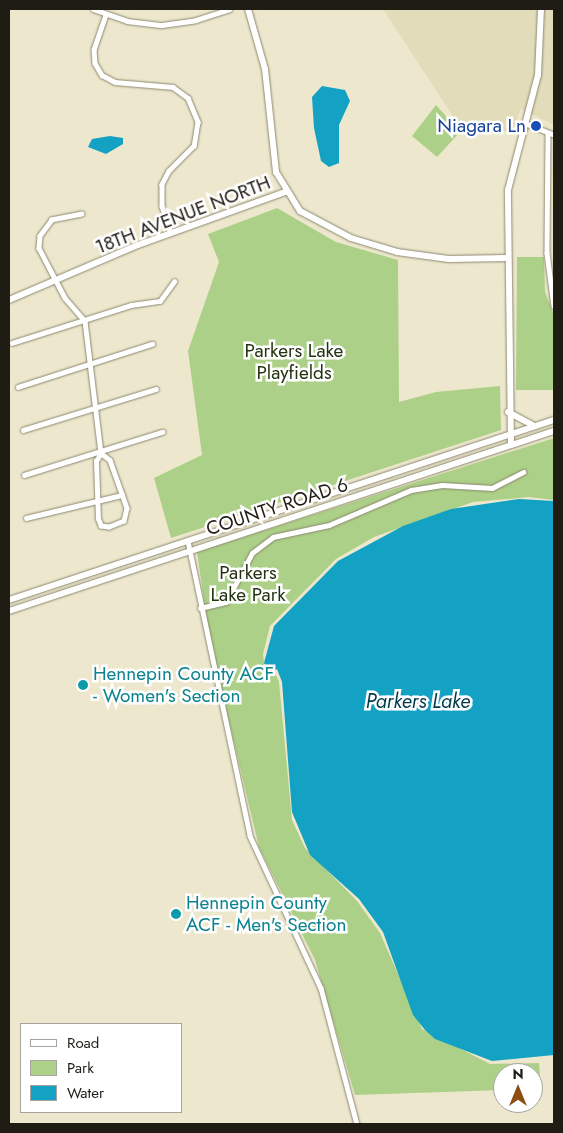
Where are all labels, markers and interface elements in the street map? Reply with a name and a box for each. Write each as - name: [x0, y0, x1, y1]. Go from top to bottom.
- place label: Niagara Ln: [437, 115, 526, 137]
- marker: Niagara Ln: [530, 120, 542, 132]
- street label: 18TH AVENUE NORTH: [92, 171, 274, 259]
- park label: Parkers Lake Playfields: [245, 340, 343, 384]
- street label: COUNTY ROAD 6: [203, 473, 351, 541]
- park label: Parkers Lake Park: [210, 562, 286, 606]
- place label: Hennepin County ACF - Women's Section: [93, 663, 274, 707]
- marker: Hennepin County ACF - Women's Section: [77, 679, 89, 691]
- water label: Parkers Lake: [366, 689, 470, 713]
- place label: Hennepin County ACF - Men's Section: [186, 892, 346, 936]
- marker: Hennepin County ACF - Men's Section: [170, 908, 182, 920]
- legend: [20, 1023, 182, 1113]
- text: Road: [67, 1032, 99, 1054]
- text: Park: [67, 1057, 94, 1079]
- north arrow: [493, 1063, 543, 1113]
- text: N: [512, 1064, 524, 1084]
- text: Water: [67, 1082, 104, 1104]

